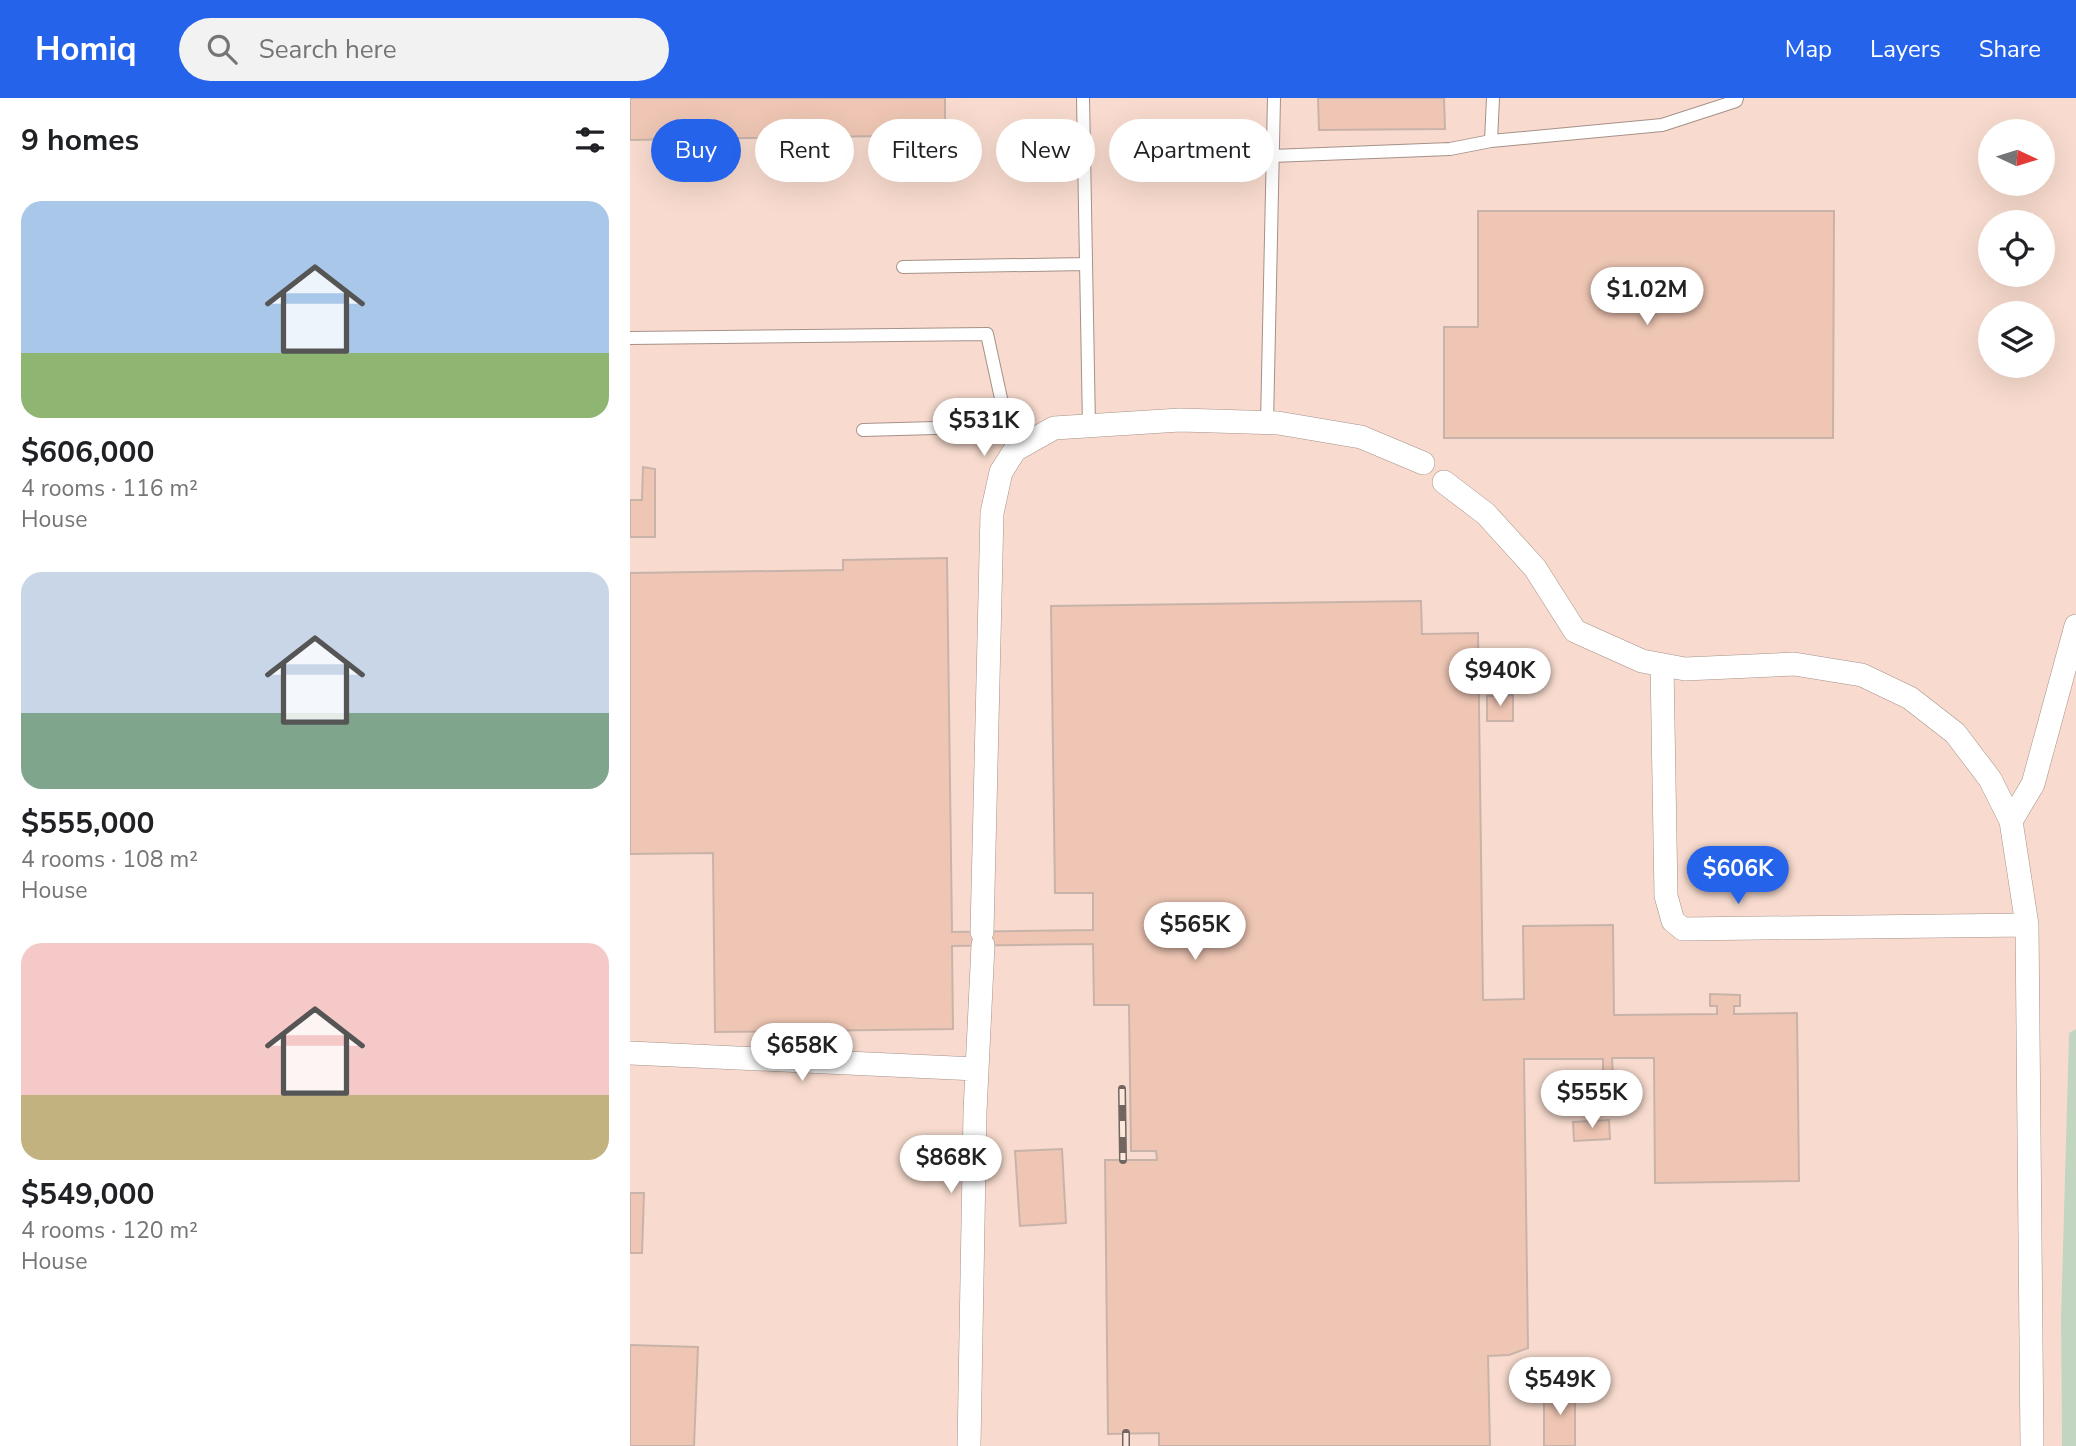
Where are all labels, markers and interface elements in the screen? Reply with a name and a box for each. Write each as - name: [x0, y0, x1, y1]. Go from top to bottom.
- search box: [179, 18, 669, 81]
- text: Homiq: [35, 27, 137, 72]
- icon: search: [203, 30, 241, 68]
- text: Search here: [259, 32, 397, 67]
- text: Map: [1785, 33, 1832, 65]
- text: Layers: [1870, 33, 1941, 65]
- text: Share: [1979, 33, 2041, 65]
- chip: Buy: [651, 119, 741, 182]
- chip: Rent: [755, 119, 854, 182]
- chip: Filters: [868, 119, 982, 182]
- chip: New: [996, 119, 1095, 182]
- chip: Apartment: [1109, 119, 1274, 182]
- north arrow: [1978, 119, 2054, 196]
- map controls: [1978, 119, 2055, 378]
- text: 9 homes: [21, 120, 139, 161]
- icon: filters: [571, 121, 609, 159]
- button: locate: [1978, 210, 2055, 287]
- icon: home: [252, 246, 378, 372]
- pin: $1.02M: [1590, 268, 1704, 327]
- text: $1.02M: [1607, 274, 1687, 305]
- button: layers: [1978, 301, 2055, 378]
- pin: $531K: [935, 398, 1033, 458]
- text: $531K: [949, 405, 1019, 436]
- text: $606,000: [21, 432, 154, 473]
- text: 4 rooms · 116 m²: [21, 473, 198, 504]
- text: House: [21, 504, 88, 535]
- icon: home: [252, 617, 378, 743]
- pin: $940K: [1451, 648, 1549, 708]
- text: $940K: [1465, 655, 1535, 686]
- text: $555,000: [21, 803, 154, 844]
- text: 4 rooms · 108 m²: [21, 844, 198, 875]
- pin: $606K: [1689, 846, 1787, 906]
- text: $606K: [1703, 853, 1773, 884]
- text: House: [21, 875, 88, 906]
- pin: $565K: [1146, 902, 1244, 962]
- text: $565K: [1160, 909, 1230, 940]
- icon: home: [252, 988, 378, 1114]
- pin: $658K: [753, 1024, 851, 1083]
- text: $658K: [767, 1030, 837, 1061]
- pin: $555K: [1543, 1070, 1641, 1130]
- text: $555K: [1557, 1077, 1627, 1108]
- pin: $868K: [902, 1136, 1000, 1195]
- text: $868K: [916, 1142, 986, 1173]
- text: $549,000: [21, 1174, 154, 1215]
- text: 4 rooms · 120 m²: [21, 1215, 198, 1246]
- text: House: [21, 1246, 88, 1277]
- pin: $549K: [1511, 1358, 1609, 1417]
- text: $549K: [1525, 1364, 1595, 1395]

